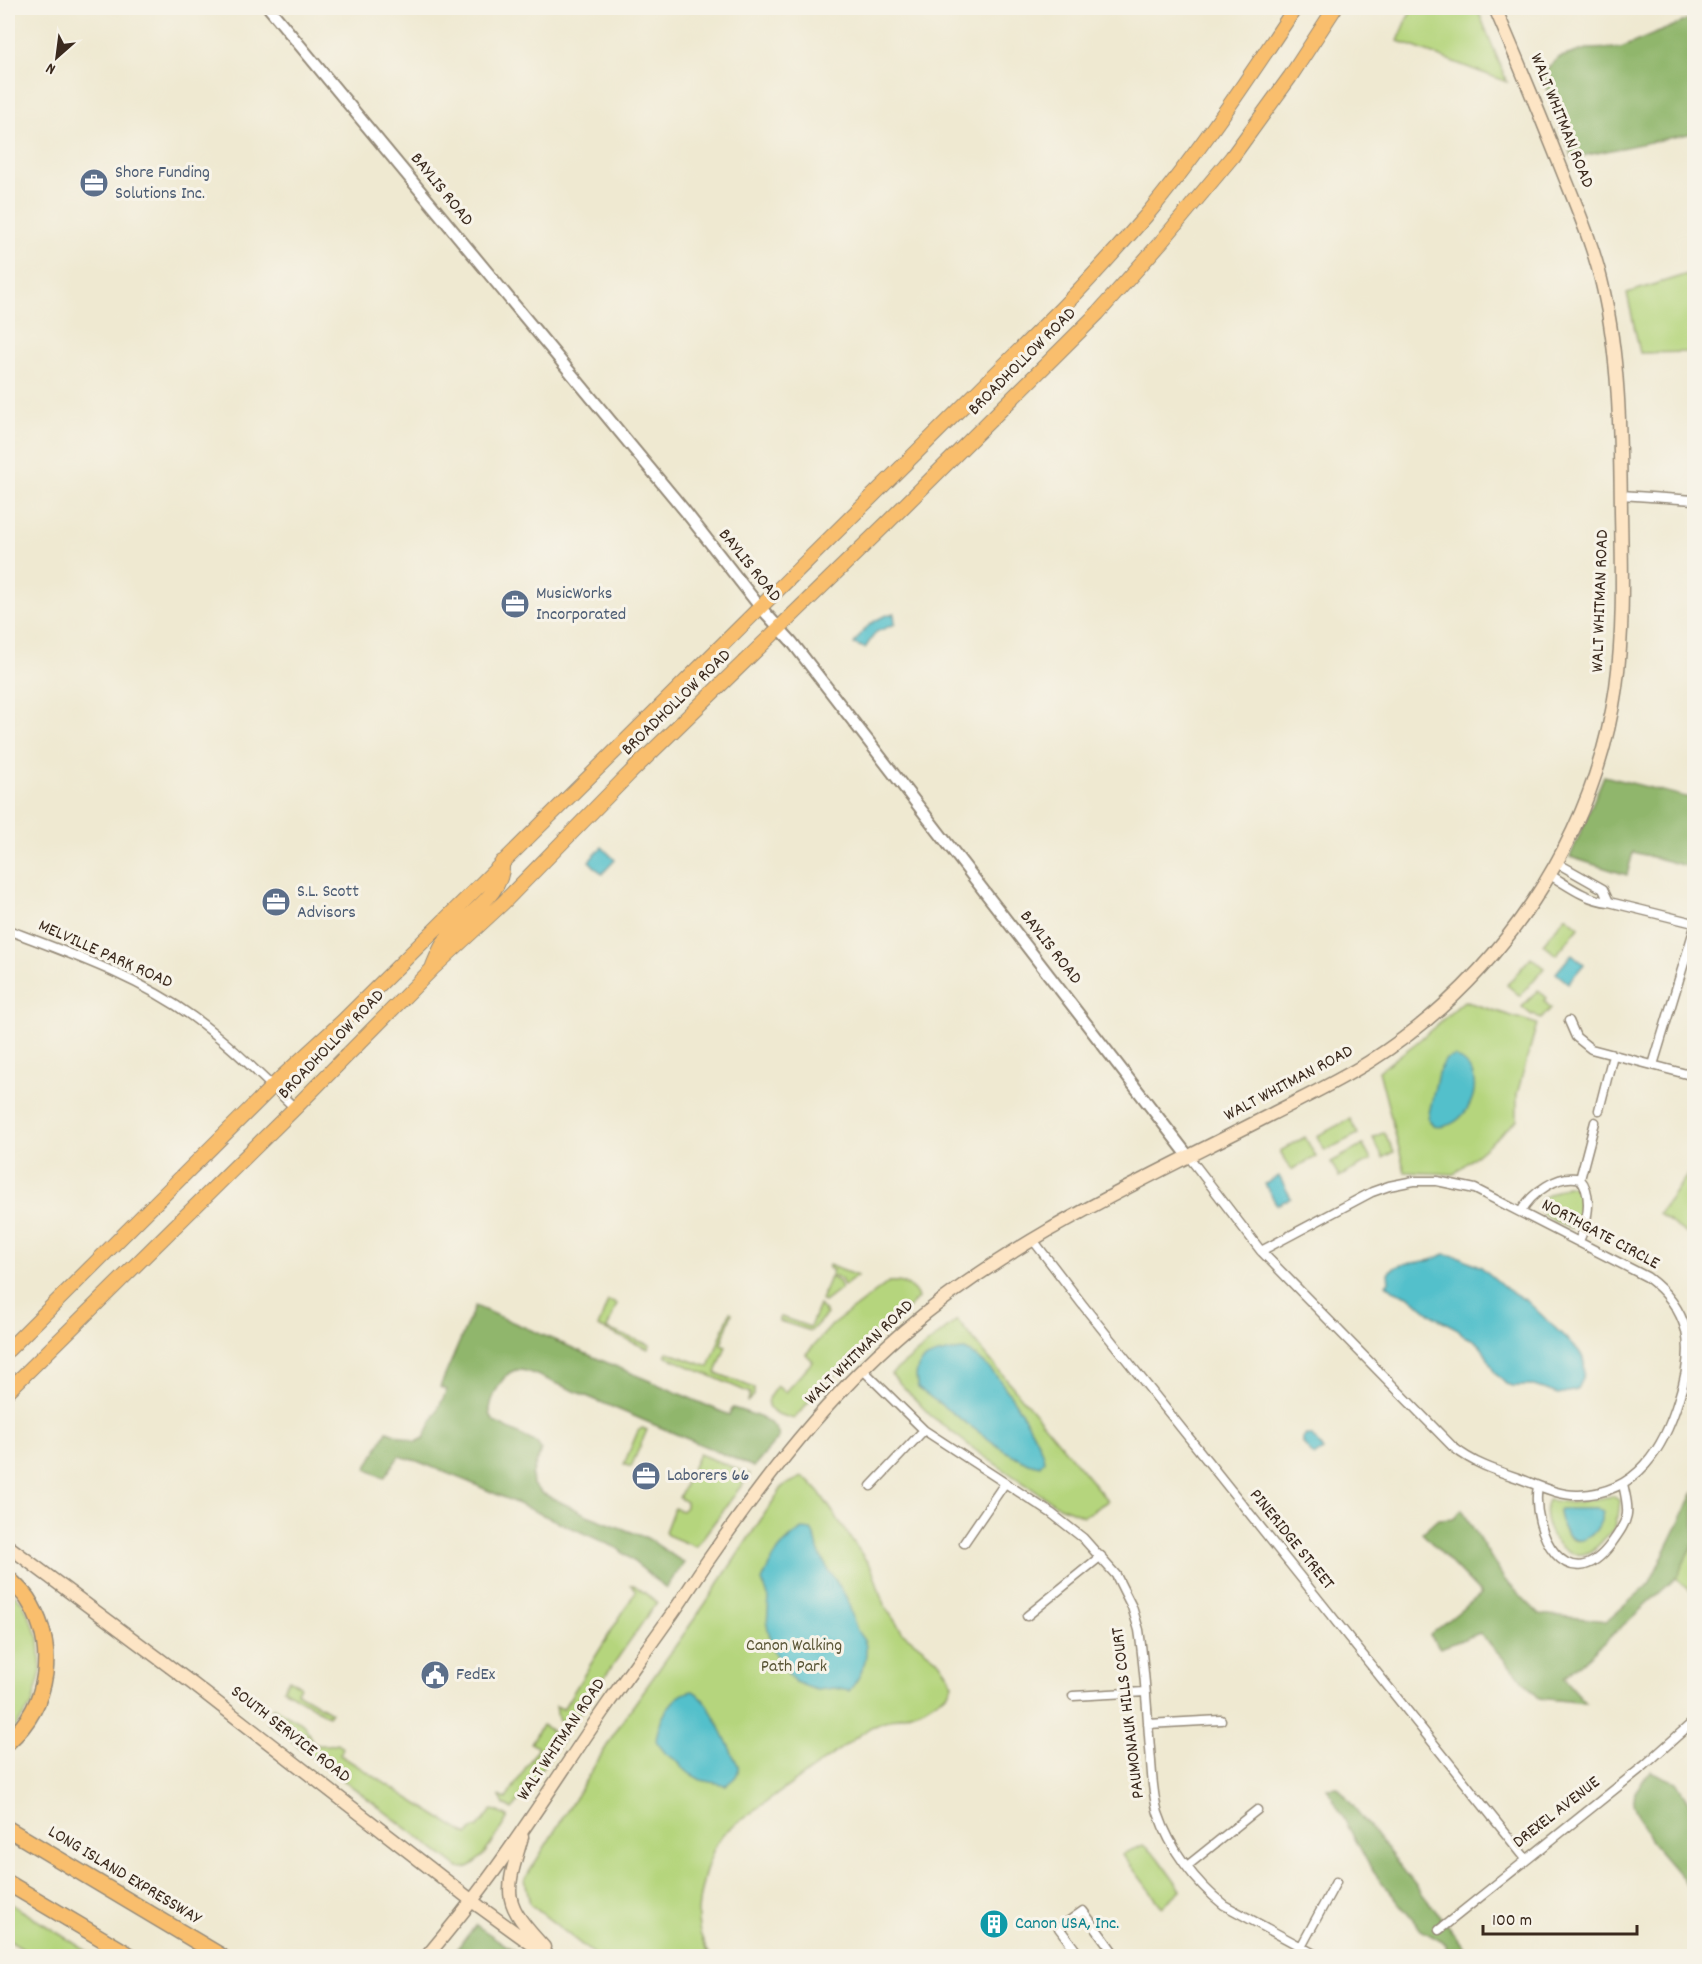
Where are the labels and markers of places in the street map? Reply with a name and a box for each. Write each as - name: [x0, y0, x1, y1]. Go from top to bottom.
- place label: Shore Funding Solutions Inc.: [115, 161, 210, 207]
- office icon: Shore Funding Solutions Inc.: [78, 167, 110, 199]
- place label: MusicWorks Incorporated: [536, 582, 626, 628]
- office icon: MusicWorks Incorporated: [499, 588, 531, 620]
- place label: S.L. Scott Advisors: [297, 880, 359, 926]
- office icon: S.L. Scott Advisors: [260, 886, 292, 918]
- office icon: Laborers 66: [630, 1460, 662, 1492]
- place label: Laborers 66: [667, 1464, 749, 1489]
- public building icon: FedEx: [419, 1659, 451, 1691]
- place label: FedEx: [456, 1663, 496, 1688]
- building icon: Canon USA, Inc.: [978, 1908, 1010, 1940]
- place label: Canon USA, Inc.: [1015, 1912, 1119, 1937]

